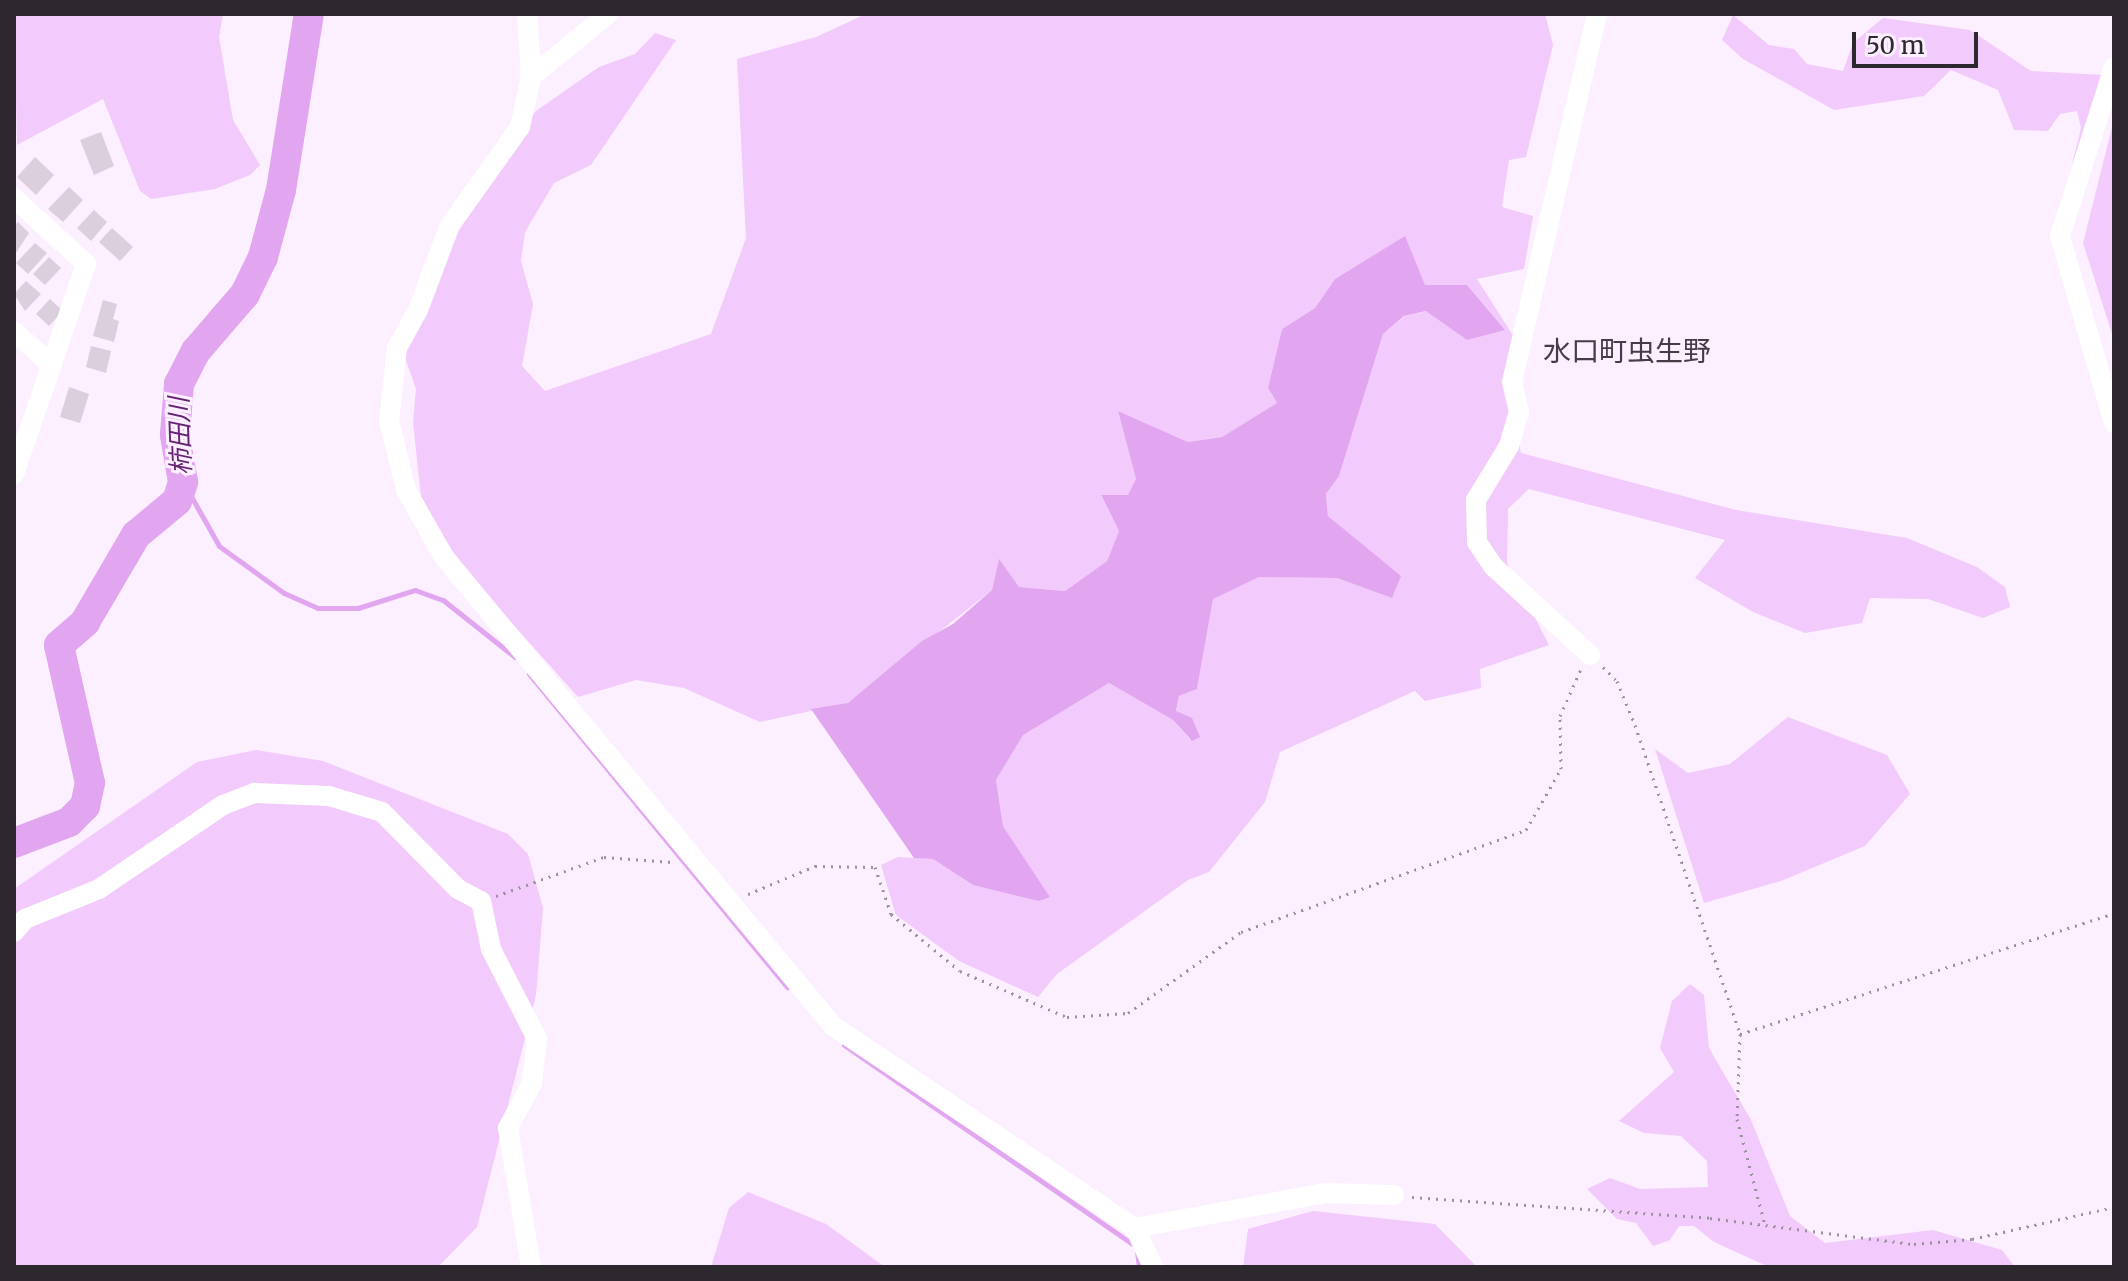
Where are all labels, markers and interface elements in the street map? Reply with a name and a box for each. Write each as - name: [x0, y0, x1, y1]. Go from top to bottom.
- scale bar: [1856, 16, 1982, 66]
- text: 50 m: [1866, 30, 1925, 61]
- district label: 水口町虫生野: [1543, 334, 1711, 368]
- water label: 柿田川: [163, 396, 197, 476]

